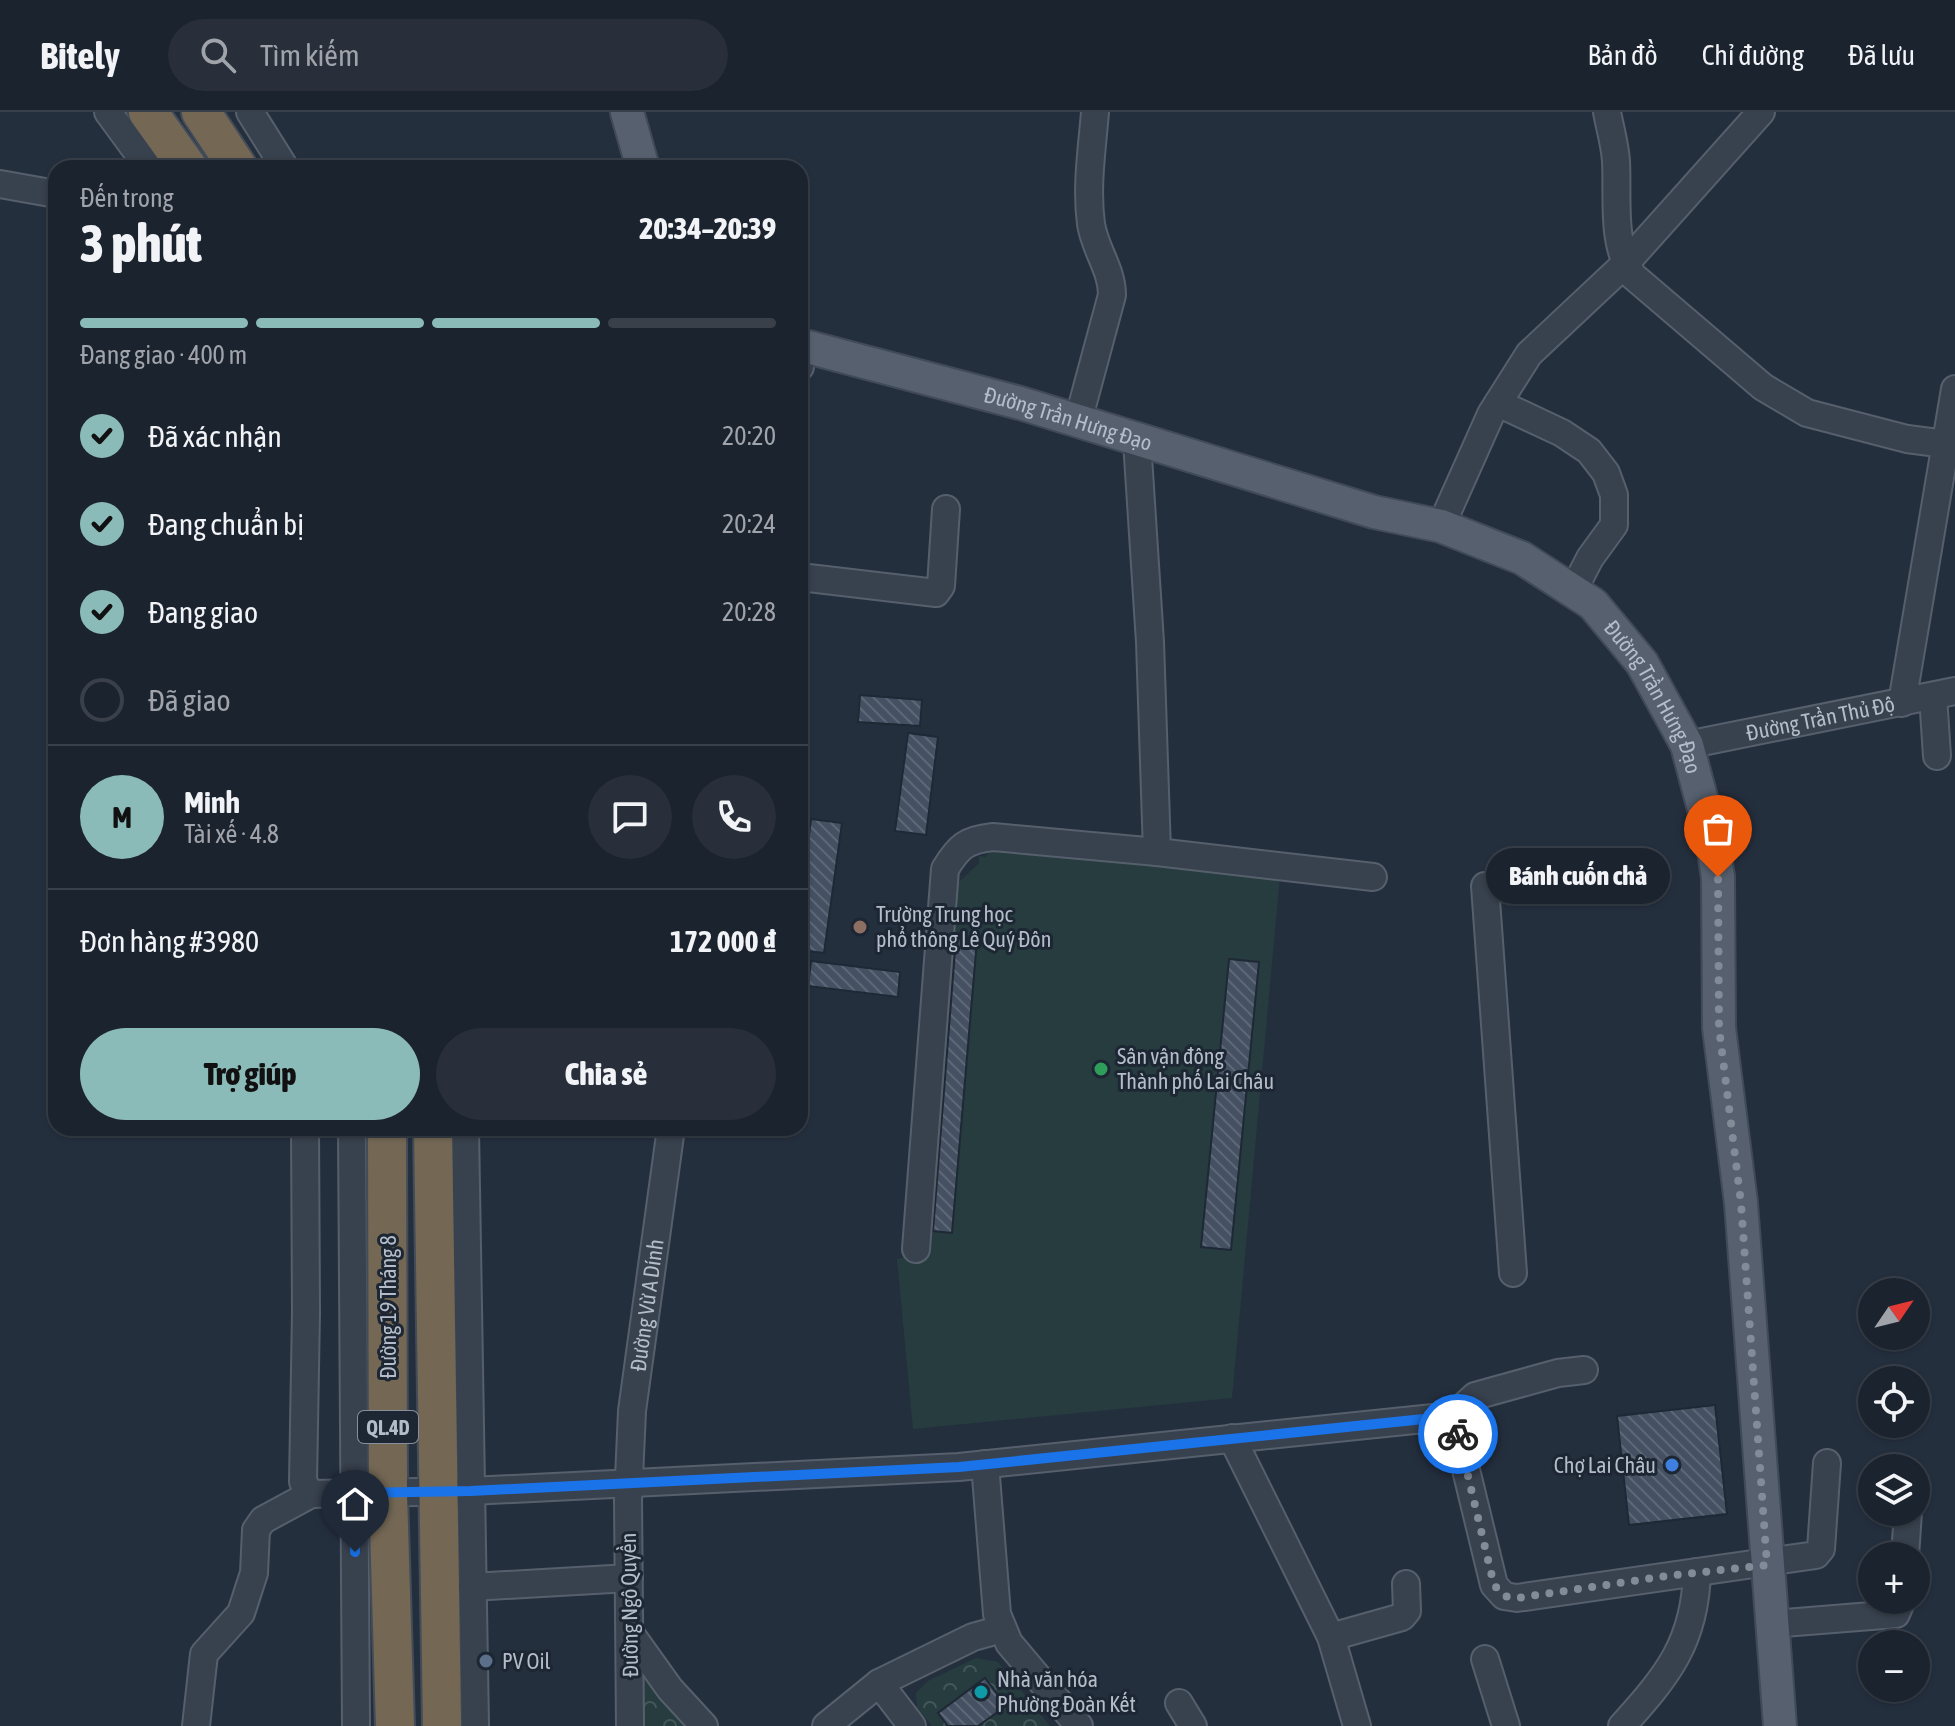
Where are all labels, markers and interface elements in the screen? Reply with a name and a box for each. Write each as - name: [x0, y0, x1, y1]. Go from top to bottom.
- search box: [168, 19, 728, 91]
- icon: search: [196, 33, 240, 77]
- text: Bitely: [40, 34, 120, 77]
- text: Tìm kiếm: [260, 38, 360, 72]
- text: Bản đồ: [1587, 39, 1658, 71]
- text: Chỉ đường: [1702, 39, 1804, 71]
- text: Đã lưu: [1848, 39, 1915, 71]
- text: Đến trong: [80, 183, 174, 213]
- text: 20:34–20:39: [639, 211, 776, 245]
- text: 3 phút: [80, 213, 202, 273]
- text: Đang giao · 400 m: [80, 340, 247, 370]
- street label: Đường Trần Hưng Đạo: [981, 381, 1155, 456]
- icon: check: [80, 414, 124, 458]
- text: Đã xác nhận: [148, 419, 282, 453]
- text: 20:20: [722, 421, 776, 451]
- icon: check: [80, 502, 124, 546]
- text: Đang chuẩn bị: [148, 507, 304, 541]
- text: 20:24: [722, 509, 776, 539]
- icon: check: [80, 590, 124, 634]
- text: Đang giao: [148, 595, 258, 629]
- text: 20:28: [722, 597, 776, 627]
- street label: Đường Trần Hưng Đạo: [1599, 615, 1707, 776]
- text: Đã giao: [148, 683, 231, 717]
- street label: Đường Trần Thủ Độ: [1744, 690, 1897, 746]
- button: chat: [588, 775, 672, 859]
- button: phone: [692, 775, 776, 859]
- text: Minh: [184, 785, 240, 819]
- pin: [1684, 795, 1752, 877]
- text: M: [112, 800, 132, 834]
- icon: bag: [1696, 807, 1740, 851]
- text: Tài xế · 4.8: [184, 819, 279, 849]
- callout: Bánh cuốn chả: [1486, 849, 1670, 905]
- text: Bánh cuốn chả: [1509, 861, 1647, 891]
- place label: Trường Trung học phổ thông Lê Quý Đôn: [876, 901, 1051, 952]
- marker: Trường Trung học phổ thông Lê Quý Đôn: [851, 918, 869, 936]
- text: Đơn hàng #3980: [80, 924, 259, 958]
- text: 172 000 ₫: [670, 924, 776, 958]
- button: Trợ giúp: [80, 1028, 420, 1120]
- button: Chia sẻ: [436, 1028, 776, 1120]
- place label: Sân vận động Thành phố Lai Châu: [1117, 1043, 1274, 1094]
- marker: Sân vận động Thành phố Lai Châu: [1092, 1060, 1110, 1078]
- street label: Đường 19 Tháng 8: [375, 1235, 401, 1379]
- street label: Đường Vừ A Dính: [625, 1237, 669, 1373]
- north arrow: [1858, 1278, 1930, 1350]
- map controls: [1858, 1278, 1930, 1702]
- button: locate: [1858, 1366, 1930, 1438]
- courier: [1418, 1394, 1498, 1474]
- road number: QL.4D: [358, 1411, 418, 1443]
- icon: bike: [1436, 1412, 1480, 1456]
- place label: Chợ Lai Châu: [1554, 1452, 1656, 1478]
- button: layers: [1858, 1454, 1930, 1526]
- marker: Chợ Lai Châu: [1663, 1456, 1681, 1474]
- pin: [321, 1470, 389, 1552]
- icon: home: [333, 1482, 377, 1526]
- street label: Đường Ngô Quyền: [615, 1532, 643, 1678]
- button: +: [1858, 1542, 1930, 1614]
- button: −: [1858, 1630, 1930, 1702]
- place label: PV Oil: [502, 1648, 550, 1674]
- marker: PV Oil: [477, 1652, 495, 1670]
- place label: Nhà văn hóa Phường Đoàn Kết: [997, 1666, 1136, 1717]
- marker: Nhà văn hóa Phường Đoàn Kết: [972, 1683, 990, 1701]

